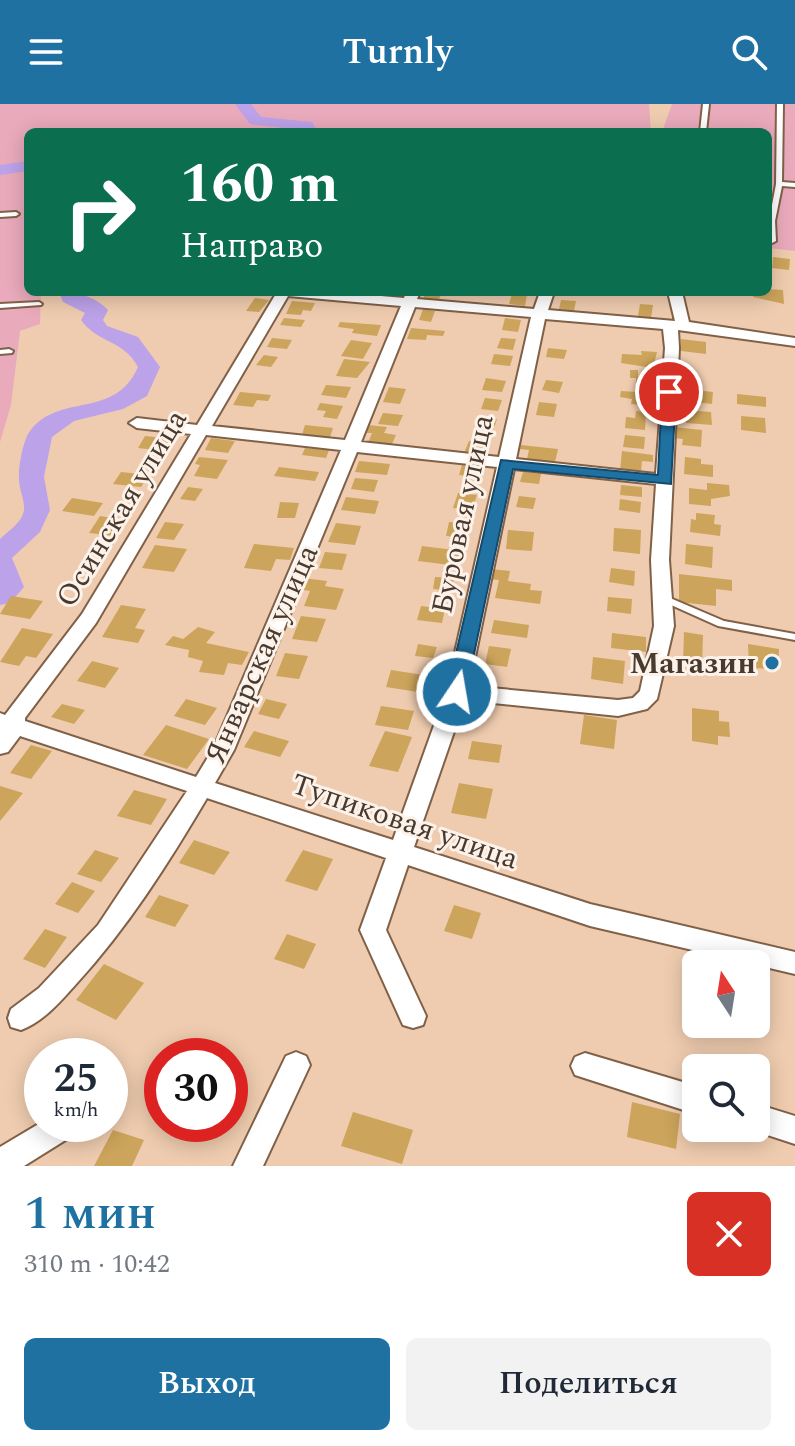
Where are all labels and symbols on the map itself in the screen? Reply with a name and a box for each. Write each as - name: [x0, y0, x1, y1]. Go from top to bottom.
- pin: [635, 358, 703, 426]
- street label: Осинская улица: [44, 400, 199, 616]
- street label: Буровая улица: [419, 410, 507, 618]
- street label: Январская улица: [193, 537, 331, 772]
- place label: Магазин: [629, 641, 756, 687]
- position arrow: [415, 650, 499, 734]
- marker: Магазин: [763, 654, 781, 672]
- street label: Тупиковая улица: [285, 762, 525, 882]
- north arrow: [682, 950, 770, 1038]
- speed limit sign: 30: [144, 1038, 248, 1142]

